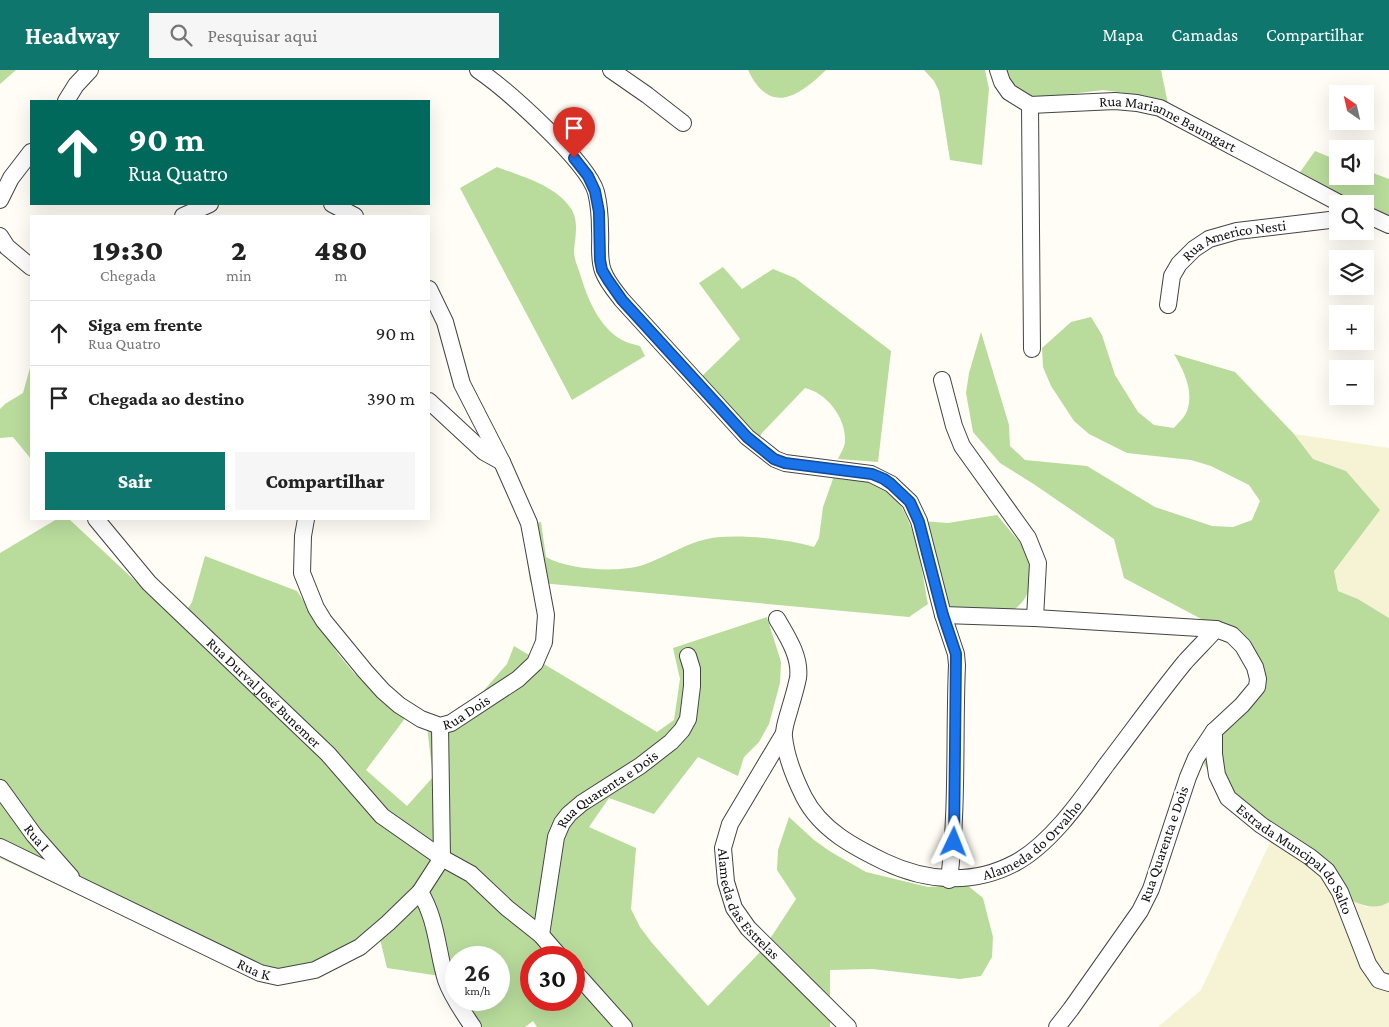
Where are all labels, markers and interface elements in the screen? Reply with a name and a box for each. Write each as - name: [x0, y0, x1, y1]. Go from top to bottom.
- search box: [149, 13, 499, 58]
- icon: search: [167, 21, 195, 49]
- text: Headway: [25, 22, 119, 49]
- text: Pesquisar aqui: [207, 25, 317, 46]
- text: Mapa: [1103, 25, 1144, 45]
- text: Camadas: [1172, 25, 1238, 45]
- text: Compartilhar: [1266, 25, 1364, 45]
- north arrow: [1329, 85, 1374, 130]
- map controls: [1329, 85, 1374, 405]
- street label: Rua Marianne Baumgart: [1099, 93, 1240, 155]
- pin: [553, 107, 595, 158]
- icon: arrive: [560, 114, 588, 142]
- icon: ahead: [45, 120, 110, 185]
- text: 90 m: [128, 120, 205, 159]
- button: sound: [1329, 140, 1374, 185]
- text: Rua Quatro: [128, 161, 228, 186]
- button: search: [1329, 195, 1374, 240]
- street label: Rua Americo Nesti: [1179, 217, 1287, 264]
- text: 19:30: [93, 233, 164, 266]
- text: 2: [231, 233, 247, 266]
- text: 480: [314, 233, 367, 266]
- button: layers: [1329, 250, 1374, 295]
- text: Chegada: [100, 267, 156, 284]
- text: min: [226, 267, 252, 284]
- text: m: [334, 267, 347, 284]
- button: +: [1329, 305, 1374, 350]
- text: Siga em frente: [88, 314, 202, 335]
- icon: ahead: [45, 319, 73, 347]
- text: 90 m: [376, 323, 415, 344]
- text: Rua Quatro: [88, 335, 161, 352]
- button: −: [1329, 360, 1374, 405]
- icon: arrive: [45, 384, 73, 412]
- text: Chegada ao destino: [88, 388, 244, 409]
- text: 390 m: [367, 388, 415, 409]
- button: Sair: [45, 452, 225, 510]
- button: Compartilhar: [235, 452, 415, 510]
- street label: Rua Durval José Bunemer: [203, 635, 325, 751]
- street label: Rua Dois: [441, 692, 493, 733]
- street label: Rua Quarenta e Dois: [553, 747, 661, 830]
- street label: Rua Quarenta e Dois: [1137, 784, 1191, 904]
- street label: Alameda do Orvalho: [981, 798, 1085, 883]
- street label: Estrada Muncipal do Salto: [1233, 800, 1356, 916]
- position arrow: [927, 815, 979, 867]
- street label: Rua I: [21, 821, 53, 855]
- street label: Alameda das Estrelas: [715, 847, 783, 963]
- speed limit sign: 30: [520, 946, 585, 1011]
- street label: Rua K: [235, 955, 272, 983]
- text: 26: [464, 959, 491, 986]
- text: km/h: [465, 984, 490, 998]

